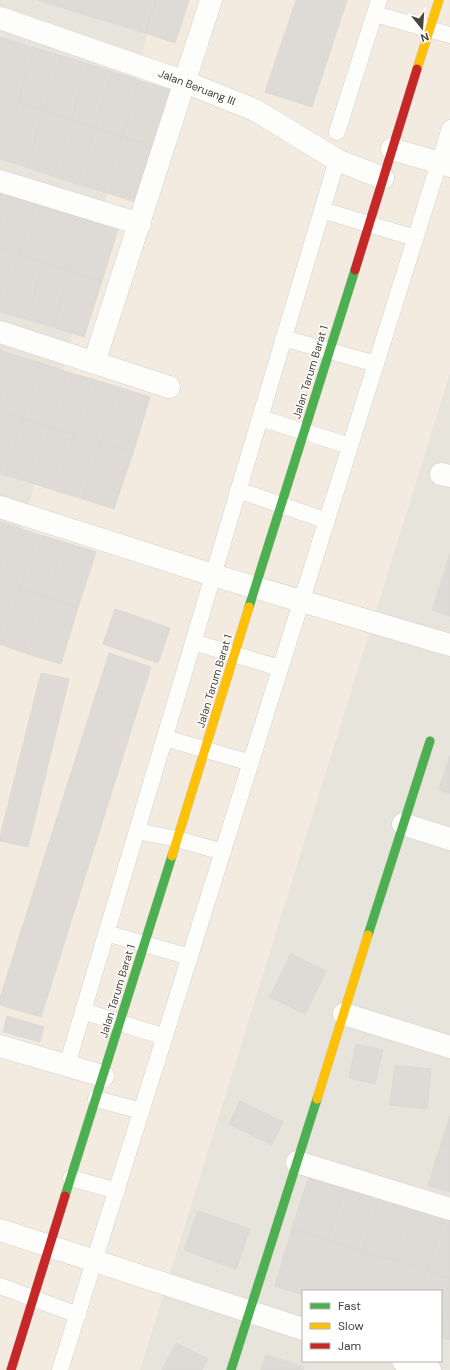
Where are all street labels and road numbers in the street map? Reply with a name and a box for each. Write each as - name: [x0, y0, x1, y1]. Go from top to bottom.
- street label: Jalan Beruang III: [156, 66, 238, 108]
- street label: Jalan Tarum Barat 1: [289, 324, 331, 420]
- street label: Jalan Tarum Barat 1: [193, 633, 235, 729]
- street label: Jalan Tarum Barat 1: [96, 943, 138, 1039]

